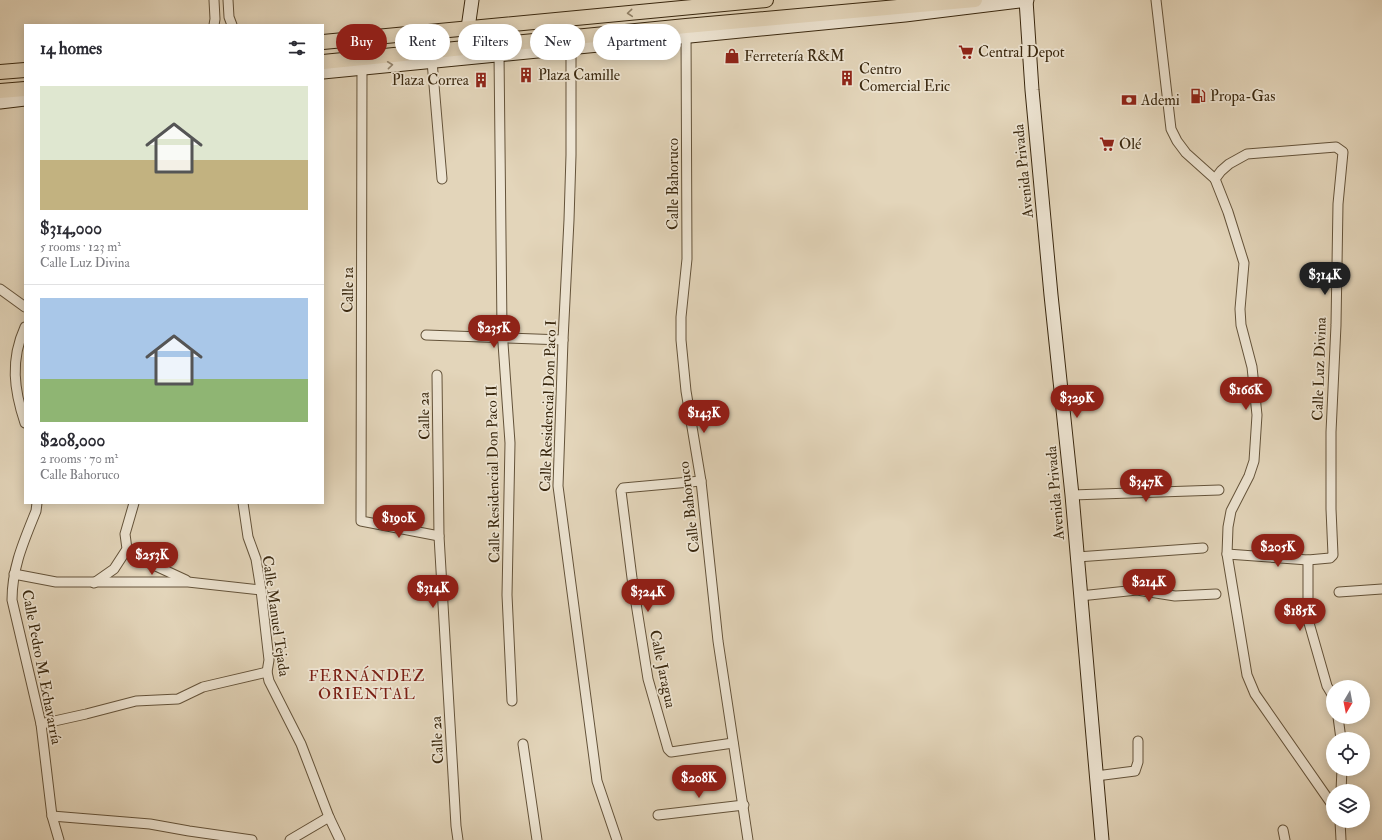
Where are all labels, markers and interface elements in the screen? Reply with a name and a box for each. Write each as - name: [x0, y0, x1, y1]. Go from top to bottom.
- one-way arrow: [627, 9, 633, 18]
- chip: Buy: [336, 24, 387, 60]
- chip: Rent: [395, 24, 450, 60]
- chip: Filters: [458, 24, 522, 60]
- chip: New: [530, 24, 585, 60]
- chip: Apartment: [593, 24, 681, 60]
- icon: filters: [286, 37, 308, 59]
- text: 14 homes: [40, 38, 102, 59]
- supermarket icon: Central Depot: [957, 43, 975, 61]
- place label: Central Depot: [978, 43, 1065, 63]
- shop icon: Ferretería R&M: [723, 47, 741, 65]
- place label: Ferretería R&M: [744, 47, 845, 66]
- place label: Centro Comercial Eric: [859, 60, 950, 96]
- one-way arrow: [387, 61, 393, 70]
- building icon: Plaza Camille: [517, 66, 535, 84]
- place label: Plaza Camille: [538, 66, 620, 85]
- building icon: Centro Comercial Eric: [838, 69, 856, 87]
- place label: Plaza Correa: [392, 71, 470, 90]
- building icon: Plaza Correa: [472, 71, 490, 89]
- fuel station icon: Propa-Gas: [1189, 87, 1207, 105]
- place label: Propa-Gas: [1210, 87, 1275, 107]
- bank icon: Ademi: [1120, 91, 1138, 109]
- place label: Ademi: [1140, 91, 1180, 110]
- icon: home: [138, 112, 210, 184]
- street label: Avenida Privada: [1009, 122, 1038, 220]
- supermarket icon: Olé: [1098, 135, 1116, 153]
- place label: Olé: [1119, 135, 1142, 154]
- street label: Calle Bahoruco: [664, 138, 683, 230]
- text: $314,000: [40, 218, 102, 239]
- text: 5 rooms · 123 m²: [40, 239, 121, 255]
- text: Calle Luz Divina: [40, 255, 130, 271]
- pin: $314K: [1297, 262, 1353, 296]
- street label: Calle 1a: [339, 266, 358, 313]
- text: $314K: [1308, 267, 1342, 283]
- pin: $235K: [466, 315, 522, 349]
- street label: Calle Luz Divina: [1308, 316, 1331, 421]
- text: $235K: [477, 320, 511, 336]
- street label: Calle Residencial Don Paco I: [536, 320, 561, 492]
- icon: home: [138, 324, 210, 396]
- pin: $166K: [1218, 377, 1274, 411]
- text: $166K: [1229, 382, 1263, 398]
- street label: Calle Residencial Don Paco II: [482, 385, 505, 563]
- pin: $329K: [1049, 385, 1105, 419]
- text: $329K: [1060, 390, 1094, 406]
- street label: Calle 2a: [415, 391, 434, 440]
- pin: $143K: [676, 400, 732, 434]
- text: $143K: [687, 405, 721, 421]
- text: $208,000: [40, 430, 105, 451]
- street label: Avenida Privada: [1042, 444, 1069, 542]
- text: 2 rooms · 70 m²: [40, 451, 118, 467]
- street label: Calle Bahoruco: [674, 460, 705, 554]
- text: Calle Bahoruco: [40, 467, 120, 483]
- pin: $347K: [1118, 469, 1174, 503]
- text: $347K: [1129, 474, 1163, 490]
- pin: $190K: [371, 505, 427, 539]
- text: $190K: [382, 510, 416, 526]
- pin: $205K: [1250, 534, 1306, 568]
- text: $205K: [1260, 539, 1296, 555]
- pin: $253K: [124, 542, 180, 576]
- text: $253K: [135, 547, 169, 563]
- street label: Calle Manuel Tejada: [258, 554, 294, 679]
- pin: $214K: [1121, 569, 1177, 603]
- text: $214K: [1132, 574, 1166, 590]
- pin: $314K: [405, 575, 461, 609]
- pin: $324K: [620, 579, 676, 613]
- text: $314K: [416, 580, 450, 596]
- text: $324K: [630, 584, 666, 600]
- street label: Calle Pedro M. Echavarría: [17, 588, 66, 747]
- pin: $185K: [1272, 598, 1328, 632]
- text: $185K: [1284, 603, 1316, 619]
- street label: Calle Jaragua: [644, 628, 680, 711]
- district label: FERNÁNDEZ ORIENTAL: [309, 665, 425, 704]
- north arrow: [1326, 680, 1370, 724]
- map controls: [1326, 680, 1370, 828]
- street label: Calle 2a: [427, 715, 448, 764]
- button: locate: [1326, 732, 1370, 776]
- pin: $208K: [671, 765, 727, 799]
- text: $208K: [681, 770, 717, 786]
- button: layers: [1326, 784, 1370, 828]

